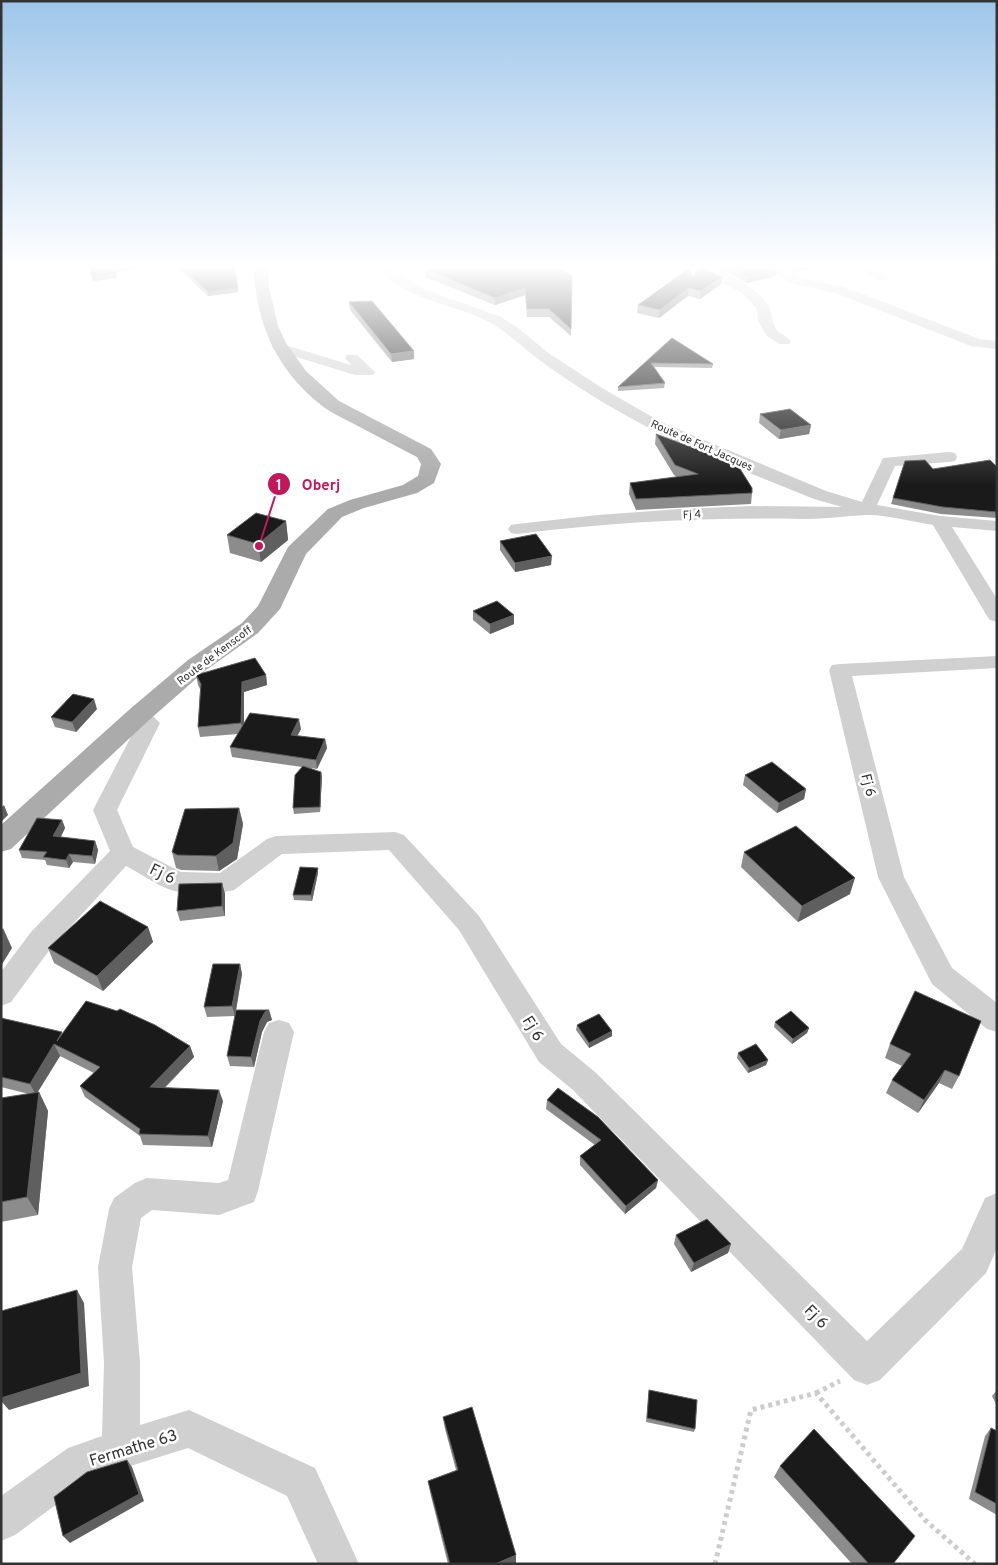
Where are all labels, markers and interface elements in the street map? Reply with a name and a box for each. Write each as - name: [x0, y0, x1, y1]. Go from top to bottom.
- street label: Route de Fort Jacques: [648, 417, 755, 475]
- callout: Oberj: [267, 469, 350, 499]
- text: 1: [276, 477, 282, 496]
- text: Oberj: [302, 477, 340, 496]
- street label: Fj 4: [682, 508, 702, 522]
- street label: Route de Kenscoff: [174, 623, 255, 688]
- street label: Fj 6: [857, 772, 879, 799]
- street label: Fj 6: [146, 860, 178, 889]
- street label: Fj 6: [517, 1013, 548, 1046]
- street label: Fj 6: [799, 1301, 832, 1334]
- street label: Fermathe 63: [87, 1426, 180, 1472]

